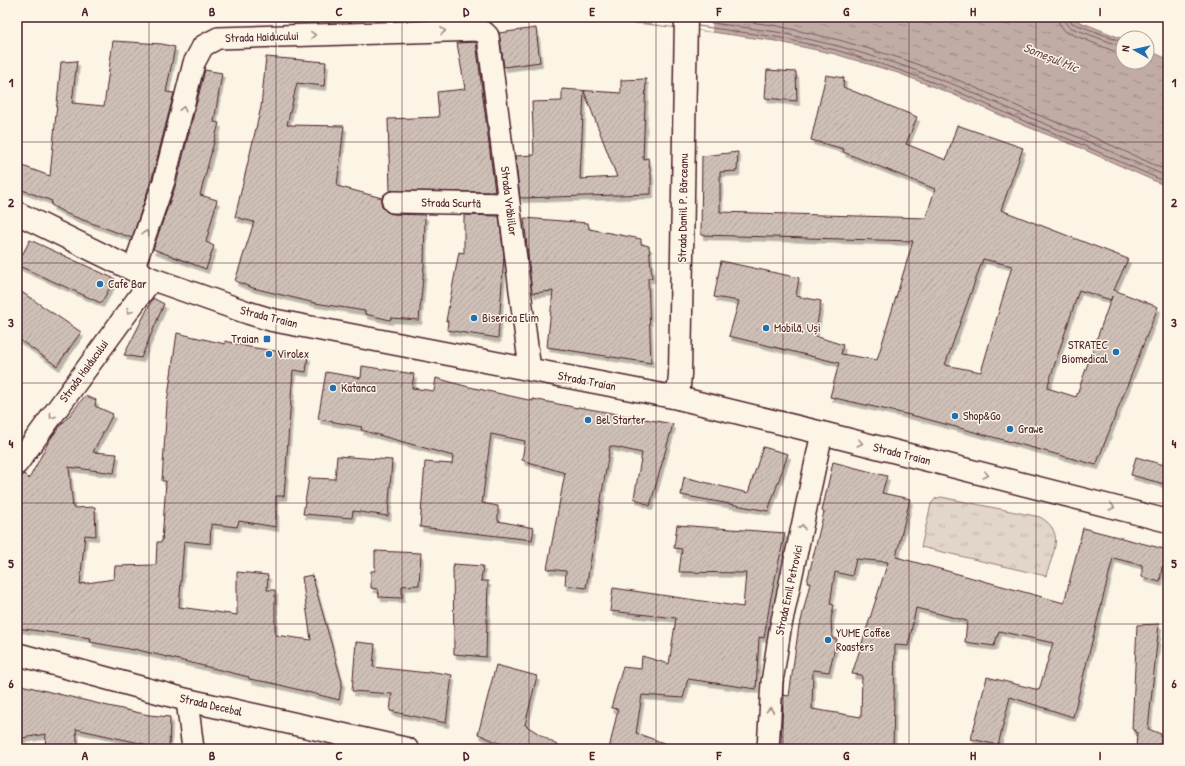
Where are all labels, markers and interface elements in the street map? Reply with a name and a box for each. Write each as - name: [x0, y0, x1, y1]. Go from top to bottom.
- text: A: [82, 2, 89, 20]
- text: B: [209, 2, 216, 20]
- text: C: [335, 2, 343, 20]
- text: D: [463, 2, 470, 20]
- text: E: [589, 2, 595, 20]
- text: F: [716, 2, 723, 20]
- text: G: [843, 2, 850, 20]
- text: H: [970, 2, 976, 20]
- text: I: [1098, 2, 1102, 20]
- street label: Strada Haiducului: [225, 27, 299, 46]
- one-way arrow: [440, 27, 446, 36]
- north arrow: [1115, 30, 1155, 70]
- one-way arrow: [310, 31, 316, 39]
- water label: Someșul Mic: [1021, 38, 1083, 77]
- text: N: [1118, 45, 1132, 52]
- text: 1: [9, 73, 14, 91]
- text: 1: [1172, 73, 1177, 91]
- one-way arrow: [178, 106, 186, 112]
- street label: Strada Daniil P. Bărceanu: [673, 153, 692, 263]
- street label: Strada Vrăbiilor: [497, 165, 522, 237]
- text: 2: [8, 193, 15, 211]
- street label: Strada Scurtă: [421, 193, 481, 212]
- text: 2: [1171, 193, 1178, 211]
- one-way arrow: [141, 230, 149, 237]
- place label: Cafe Bar: [108, 275, 147, 292]
- marker: Cafe Bar: [95, 279, 105, 289]
- street label: Strada Traian: [239, 301, 300, 332]
- one-way arrow: [127, 306, 134, 313]
- place label: Biserica Elim: [482, 309, 539, 326]
- text: 3: [8, 313, 14, 331]
- marker: Biserica Elim: [469, 313, 479, 323]
- text: 3: [1171, 313, 1177, 331]
- place label: Mobilă, Uși: [774, 319, 821, 336]
- marker: Mobilă, Uși: [761, 323, 771, 333]
- place label: Traian: [231, 330, 259, 347]
- marker: Traian: [262, 334, 272, 344]
- street label: Strada Haiducului: [55, 336, 112, 406]
- place label: STRATEC Biomedical: [1062, 336, 1109, 367]
- place label: Virolex: [277, 345, 309, 362]
- marker: STRATEC Biomedical: [1111, 347, 1121, 357]
- marker: Virolex: [264, 349, 274, 359]
- street label: Strada Traian: [557, 367, 618, 394]
- place label: Katanca: [341, 379, 376, 396]
- marker: Katanca: [328, 383, 338, 393]
- place label: Shop&Go: [963, 407, 1001, 424]
- one-way arrow: [50, 411, 57, 418]
- place label: Bel Starter: [596, 411, 646, 428]
- marker: Shop&Go: [950, 411, 960, 421]
- marker: Bel Starter: [583, 415, 593, 425]
- place label: Grawe: [1018, 420, 1044, 437]
- marker: Grawe: [1005, 424, 1015, 434]
- text: 4: [9, 434, 14, 452]
- text: 4: [1172, 434, 1177, 452]
- one-way arrow: [856, 438, 863, 447]
- street label: Strada Traian: [872, 438, 933, 469]
- one-way arrow: [982, 470, 989, 479]
- one-way arrow: [1109, 502, 1115, 510]
- one-way arrow: [797, 524, 805, 530]
- street label: Strada Emil Petrovici: [771, 543, 806, 637]
- text: 5: [8, 554, 14, 572]
- text: 5: [1171, 554, 1177, 572]
- place label: YUME Coffee Roasters: [836, 624, 891, 655]
- marker: YUME Coffee Roasters: [823, 635, 833, 645]
- text: 6: [8, 674, 14, 692]
- text: 6: [1171, 674, 1177, 692]
- street label: Strada Decebal: [178, 689, 245, 720]
- one-way arrow: [766, 707, 775, 713]
- text: A: [82, 746, 89, 764]
- text: B: [209, 746, 216, 764]
- text: C: [335, 746, 343, 764]
- text: D: [463, 746, 470, 764]
- text: E: [589, 746, 595, 764]
- text: F: [716, 746, 723, 764]
- text: G: [843, 746, 850, 764]
- text: H: [970, 746, 976, 764]
- text: I: [1098, 746, 1102, 764]

